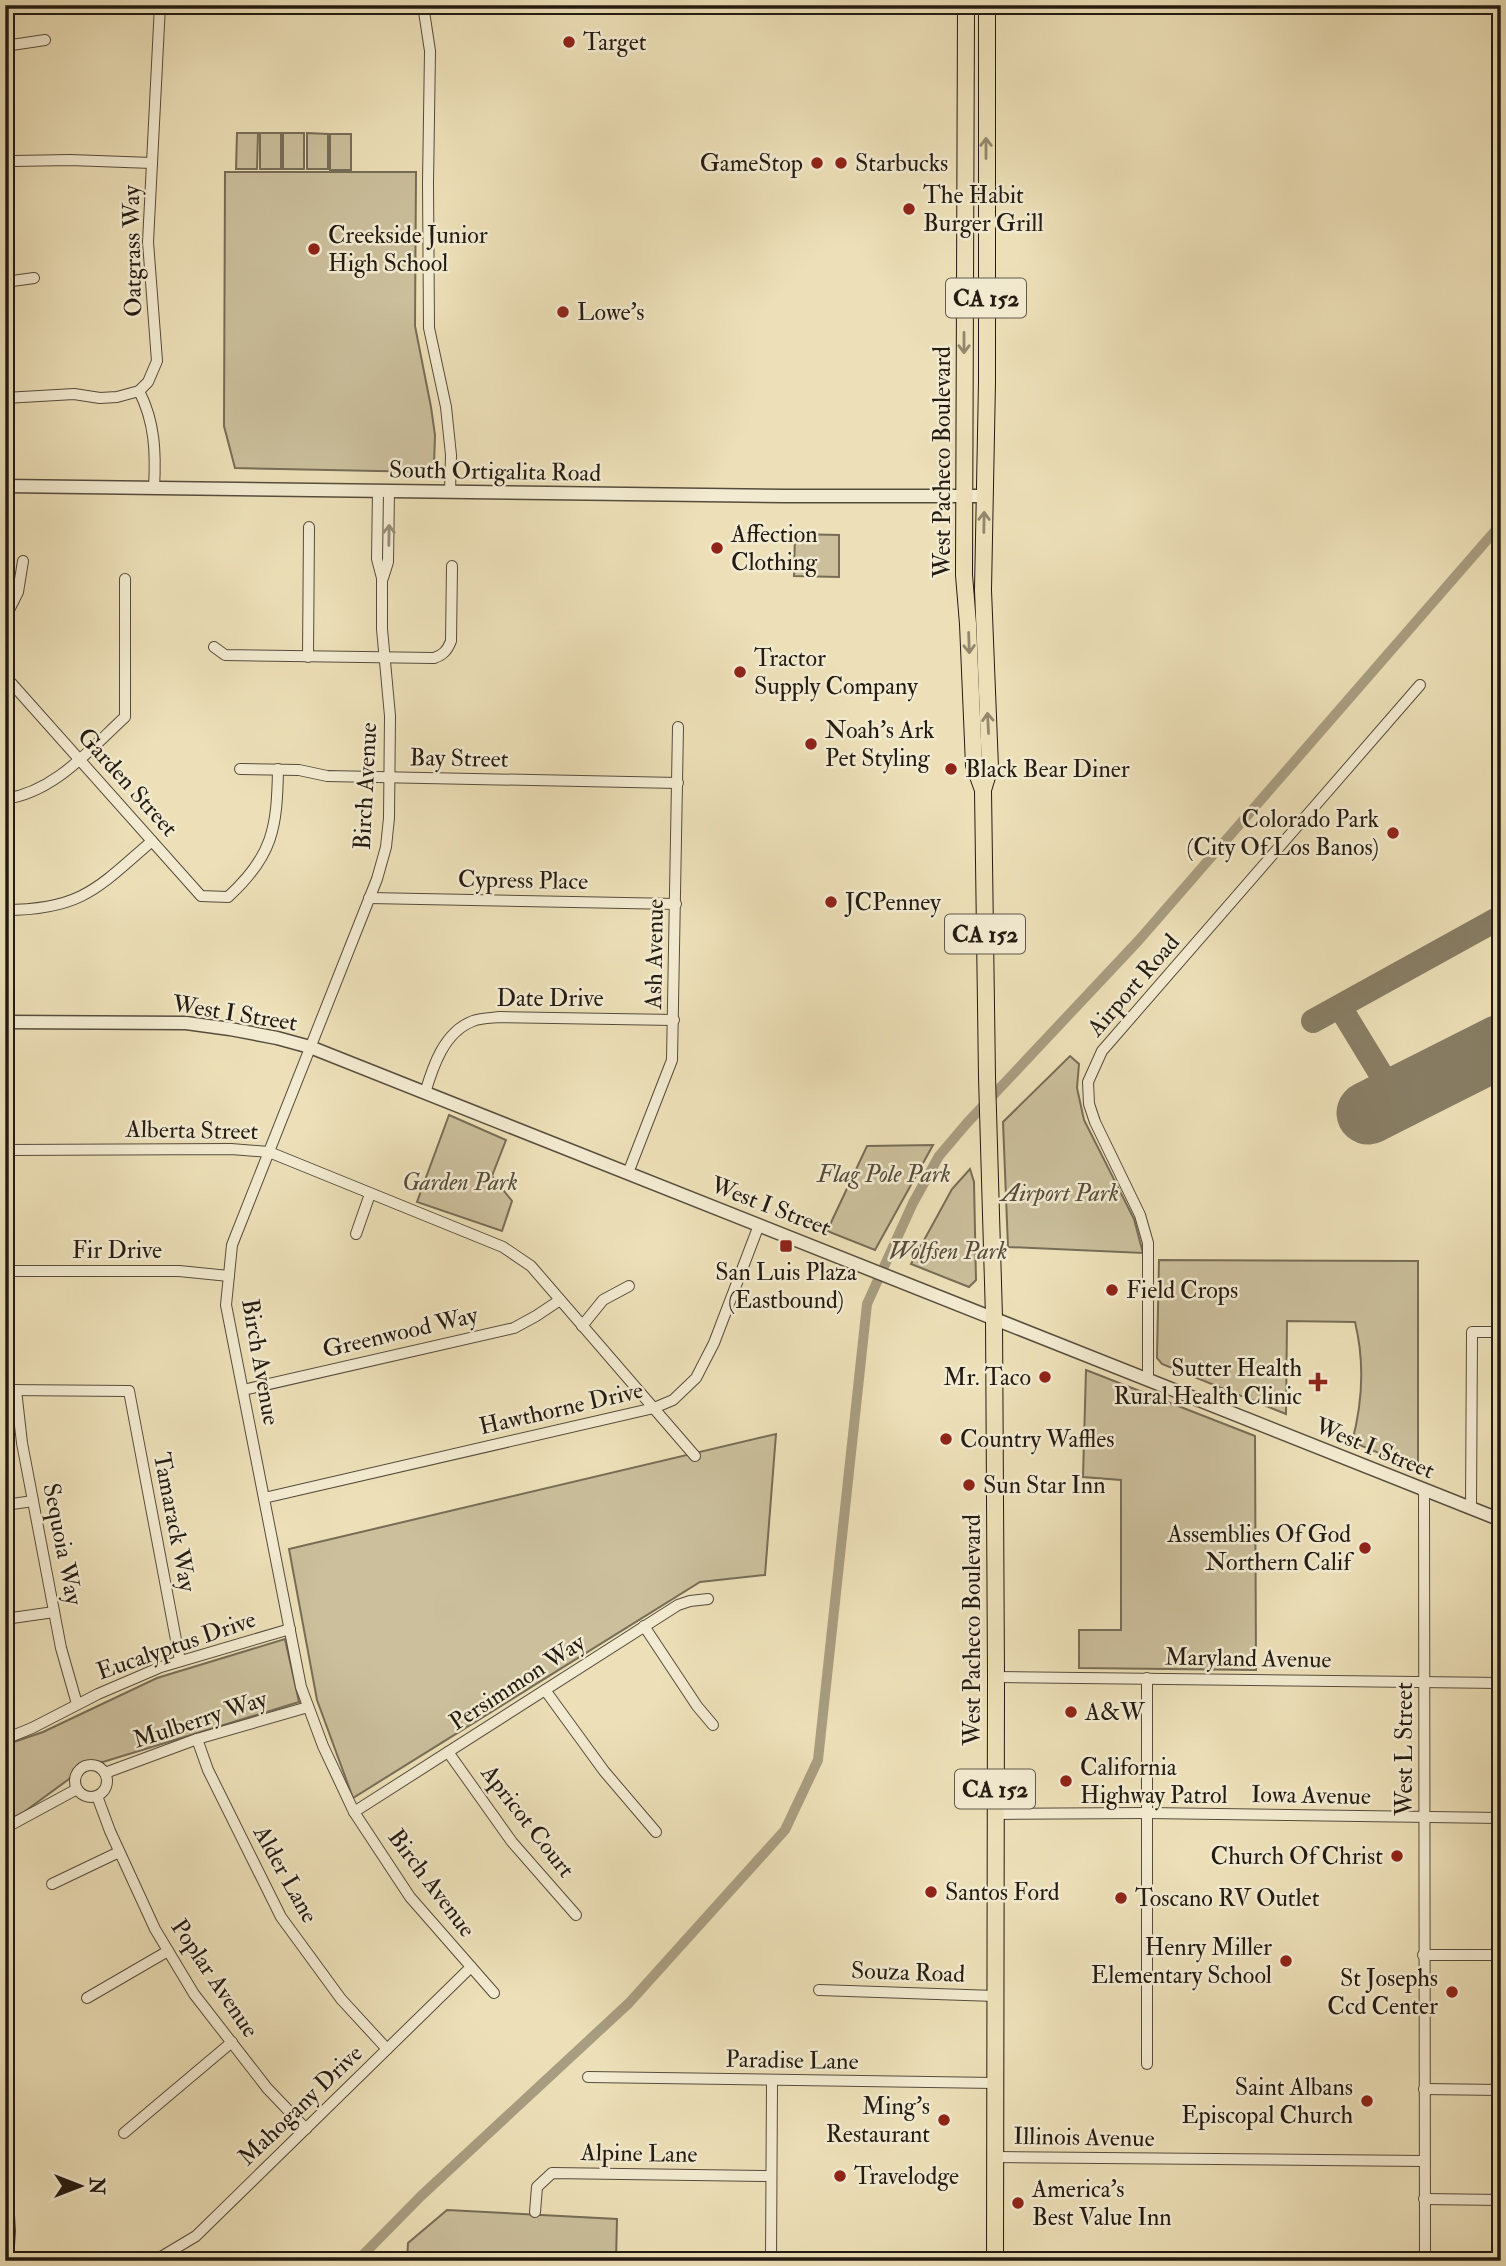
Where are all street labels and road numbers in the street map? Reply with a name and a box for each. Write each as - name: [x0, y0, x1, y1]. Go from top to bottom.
- street label: Oatgrass Way: [116, 184, 149, 317]
- road number: CA 152: [946, 278, 1026, 318]
- street label: West Pacheco Boulevard: [927, 346, 958, 579]
- street label: South Ortigalita Road: [389, 454, 602, 489]
- street label: Garden Street: [71, 721, 185, 843]
- street label: Birch Avenue: [347, 721, 384, 851]
- street label: Bay Street: [409, 742, 509, 775]
- street label: Cypress Place: [458, 864, 588, 897]
- street label: Ash Avenue: [638, 898, 671, 1011]
- road number: CA 152: [945, 914, 1025, 953]
- street label: Airport Road: [1080, 927, 1187, 1044]
- street label: Date Drive: [496, 983, 604, 1014]
- street label: West I Street: [169, 988, 300, 1039]
- street label: Alberta Street: [124, 1114, 259, 1147]
- street label: West I Street: [706, 1169, 835, 1244]
- street label: Fir Drive: [72, 1235, 162, 1266]
- street label: Birch Avenue: [234, 1297, 287, 1428]
- street label: Greenwood Way: [319, 1299, 481, 1365]
- street label: Hawthorne Drive: [476, 1375, 646, 1442]
- street label: West I Street: [1310, 1410, 1439, 1487]
- street label: Tamarack Way: [146, 1450, 203, 1595]
- street label: Sequoia Way: [36, 1480, 90, 1608]
- street label: West Pacheco Boulevard: [957, 1514, 988, 1747]
- street label: Eucalyptus Drive: [92, 1604, 260, 1687]
- street label: Persimmon Way: [444, 1627, 591, 1738]
- street label: Maryland Avenue: [1164, 1642, 1332, 1675]
- street label: West L Street: [1389, 1682, 1420, 1817]
- street label: Mulberry Way: [129, 1683, 272, 1756]
- street label: Apricot Court: [473, 1758, 581, 1884]
- road number: CA 152: [955, 1770, 1035, 1809]
- street label: Iowa Avenue: [1251, 1779, 1371, 1812]
- street label: Alder Lane: [246, 1819, 325, 1928]
- street label: Birch Avenue: [381, 1823, 482, 1944]
- street label: Poplar Avenue: [164, 1913, 266, 2043]
- street label: Souza Road: [850, 1955, 966, 1990]
- street label: Mahogany Drive: [232, 2038, 369, 2173]
- street label: Paradise Lane: [725, 2044, 859, 2077]
- street label: Illinois Avenue: [1013, 2121, 1155, 2154]
- street label: Alpine Lane: [579, 2137, 698, 2170]

